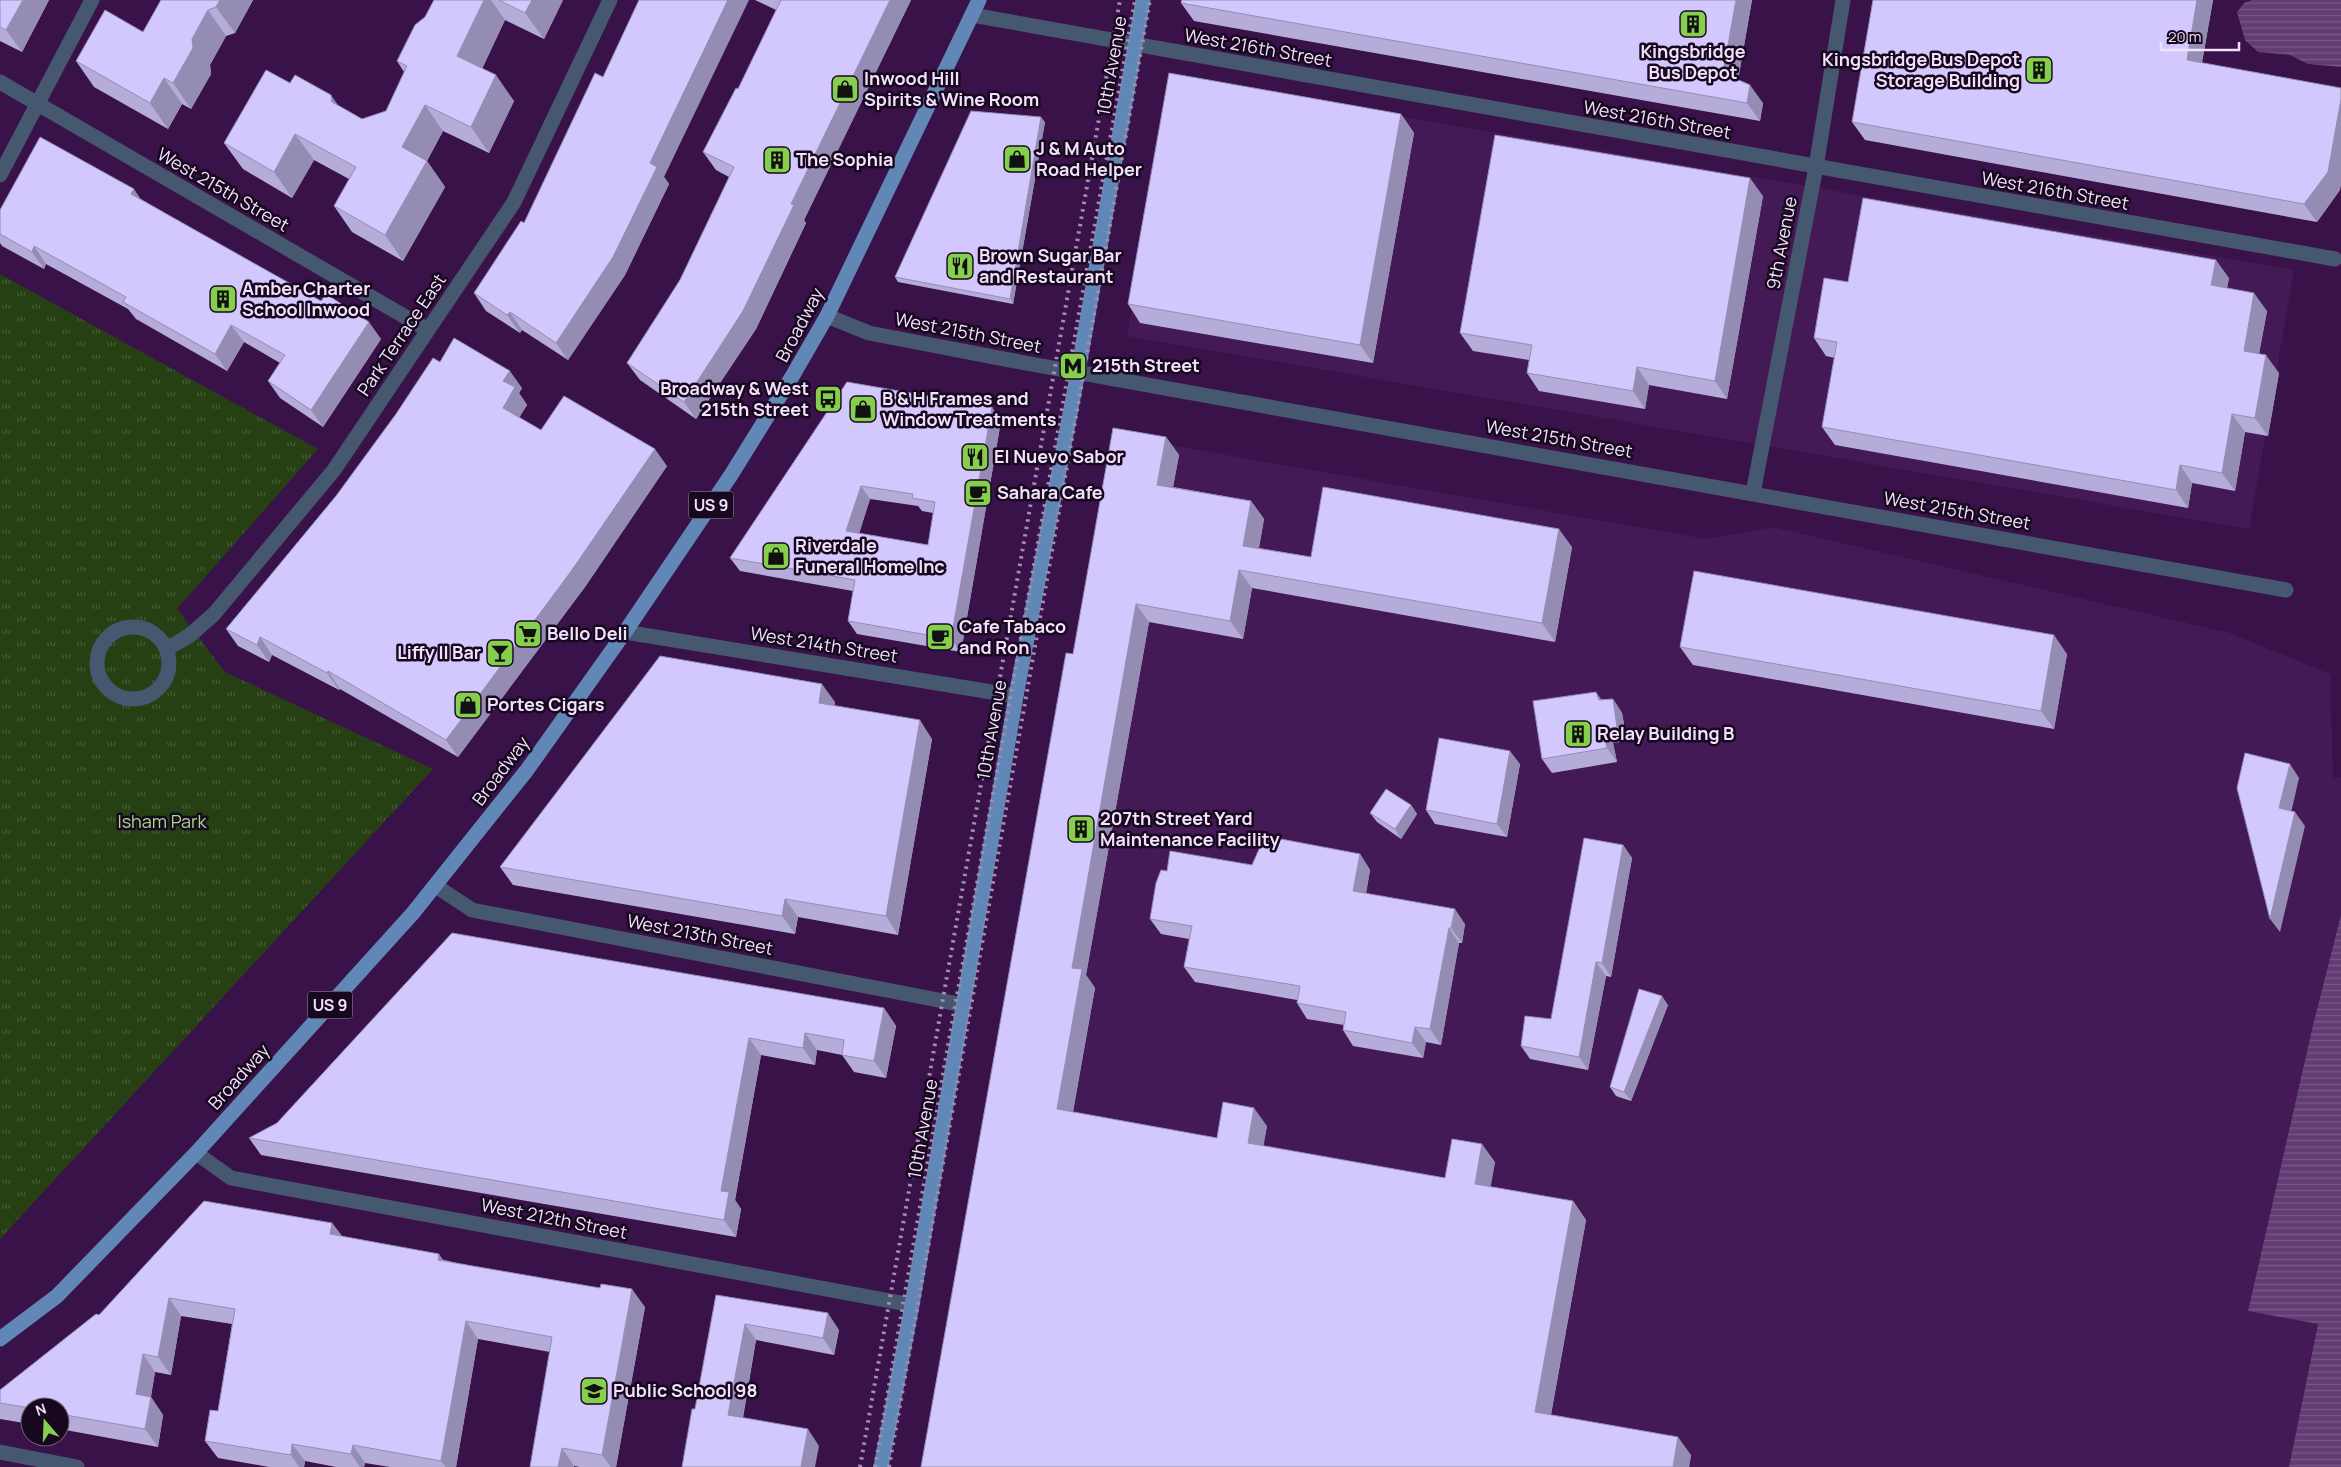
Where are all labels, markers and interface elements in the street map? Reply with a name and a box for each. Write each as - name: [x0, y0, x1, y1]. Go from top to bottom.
- building icon: Kingsbridge Bus Depot: [1678, 9, 1708, 39]
- street label: 10th Avenue: [1090, 14, 1132, 118]
- scale bar: [2161, 20, 2238, 52]
- street label: West 216th Street: [1183, 22, 1334, 72]
- text: 20 m: [2168, 26, 2201, 47]
- place label: Kingsbridge Bus Depot: [1640, 39, 1746, 84]
- place label: Kingsbridge Bus Depot Storage Building: [1822, 47, 2020, 92]
- building icon: Kingsbridge Bus Depot Storage Building: [2024, 55, 2054, 85]
- place label: Inwood Hill Spirits & Wine Room: [864, 66, 1039, 111]
- shop icon: Inwood Hill Spirits & Wine Room: [830, 74, 860, 104]
- street label: West 216th Street: [1582, 94, 1733, 144]
- place label: J & M Auto Road Helper: [1036, 136, 1142, 181]
- street label: West 215th Street: [153, 142, 294, 237]
- shop icon: J & M Auto Road Helper: [1002, 144, 1032, 174]
- building icon: The Sophia: [762, 145, 792, 175]
- place label: The Sophia: [796, 147, 893, 171]
- street label: West 216th Street: [1980, 165, 2131, 215]
- street label: 9th Avenue: [1760, 194, 1802, 291]
- place label: Brown Sugar Bar and Restaurant: [979, 243, 1122, 288]
- restaurant icon: Brown Sugar Bar and Restaurant: [945, 251, 975, 281]
- street label: Park Terrace East: [351, 269, 451, 400]
- place label: Amber Charter School Inwood: [242, 276, 370, 321]
- street label: Broadway: [770, 283, 829, 366]
- building icon: Amber Charter School Inwood: [208, 284, 238, 314]
- street label: West 215th Street: [893, 306, 1043, 358]
- metro station icon: 215th Street: [1058, 351, 1088, 381]
- place label: 215th Street: [1092, 353, 1200, 377]
- place label: Broadway & West 215th Street: [660, 376, 809, 421]
- bus stop icon: Broadway & West 215th Street: [813, 384, 843, 414]
- place label: B & H Frames and Window Treatments: [882, 386, 1057, 431]
- shop icon: B & H Frames and Window Treatments: [848, 394, 878, 424]
- street label: West 215th Street: [1484, 413, 1634, 463]
- restaurant icon: El Nuevo Sabor: [960, 442, 990, 472]
- place label: El Nuevo Sabor: [994, 444, 1124, 468]
- cafe icon: Sahara Cafe: [963, 478, 993, 508]
- place label: Sahara Cafe: [997, 480, 1103, 504]
- street label: West 215th Street: [1882, 485, 2032, 535]
- road number: US 9: [688, 492, 734, 518]
- place label: Riverdale Funeral Home Inc: [795, 533, 945, 578]
- shop icon: Riverdale Funeral Home Inc: [761, 541, 791, 571]
- place label: Cafe Tabaco and Ron: [959, 614, 1066, 659]
- supermarket icon: Bello Deli: [513, 619, 543, 649]
- place label: Bello Deli: [547, 621, 628, 645]
- street label: West 214th Street: [749, 621, 900, 668]
- cafe icon: Cafe Tabaco and Ron: [925, 622, 955, 652]
- bar icon: Liffy II Bar: [485, 638, 515, 668]
- place label: Liffy II Bar: [397, 640, 481, 664]
- street label: 10th Avenue: [970, 678, 1012, 782]
- shop icon: Portes Cigars: [453, 690, 483, 720]
- place label: Portes Cigars: [487, 692, 605, 716]
- building icon: Relay Building B: [1563, 719, 1593, 749]
- place label: Relay Building B: [1597, 721, 1734, 745]
- street label: Broadway: [466, 730, 534, 810]
- place label: 207th Street Yard Maintenance Facility: [1100, 806, 1279, 851]
- park label: Isham Park: [117, 809, 208, 833]
- building icon: 207th Street Yard Maintenance Facility: [1066, 814, 1096, 844]
- street label: West 213th Street: [625, 908, 775, 960]
- road number: US 9: [308, 992, 352, 1018]
- street label: Broadway: [202, 1038, 275, 1114]
- street label: 10th Avenue: [901, 1077, 943, 1181]
- street label: West 212th Street: [479, 1192, 629, 1244]
- school or university icon: Public School 98: [579, 1376, 609, 1406]
- place label: Public School 98: [613, 1378, 757, 1402]
- north arrow: [20, 1397, 70, 1447]
- text: N: [33, 1399, 48, 1420]

